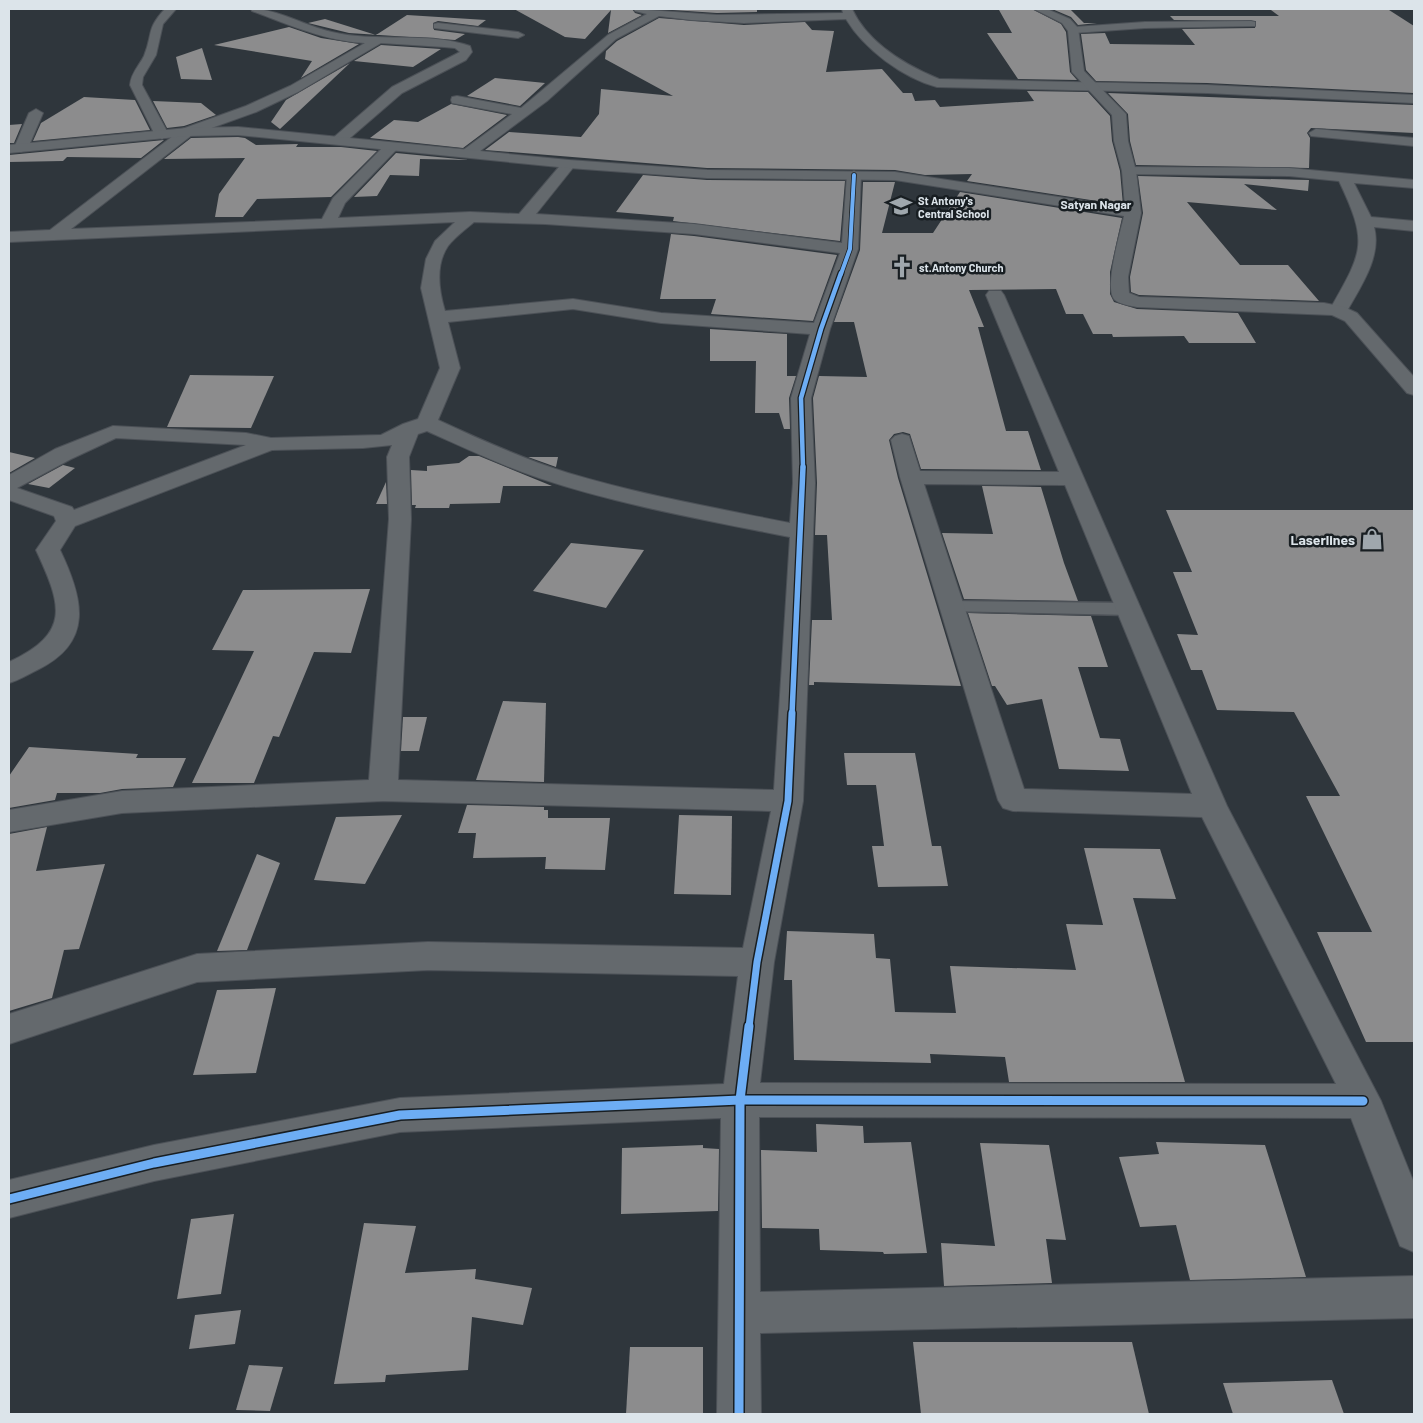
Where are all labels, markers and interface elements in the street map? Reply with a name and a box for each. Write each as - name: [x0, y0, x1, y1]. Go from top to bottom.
- school or university icon: St Antony's Central School: [888, 193, 914, 219]
- place label: St Antony's Central School: [918, 194, 989, 220]
- district label: Satyan Nagar: [1061, 197, 1132, 211]
- church icon: st.Antony Church: [889, 254, 915, 280]
- place label: st.Antony Church: [919, 261, 1004, 274]
- shop icon: Laserlines: [1359, 526, 1385, 552]
- place label: Laserlines: [1290, 531, 1355, 548]

